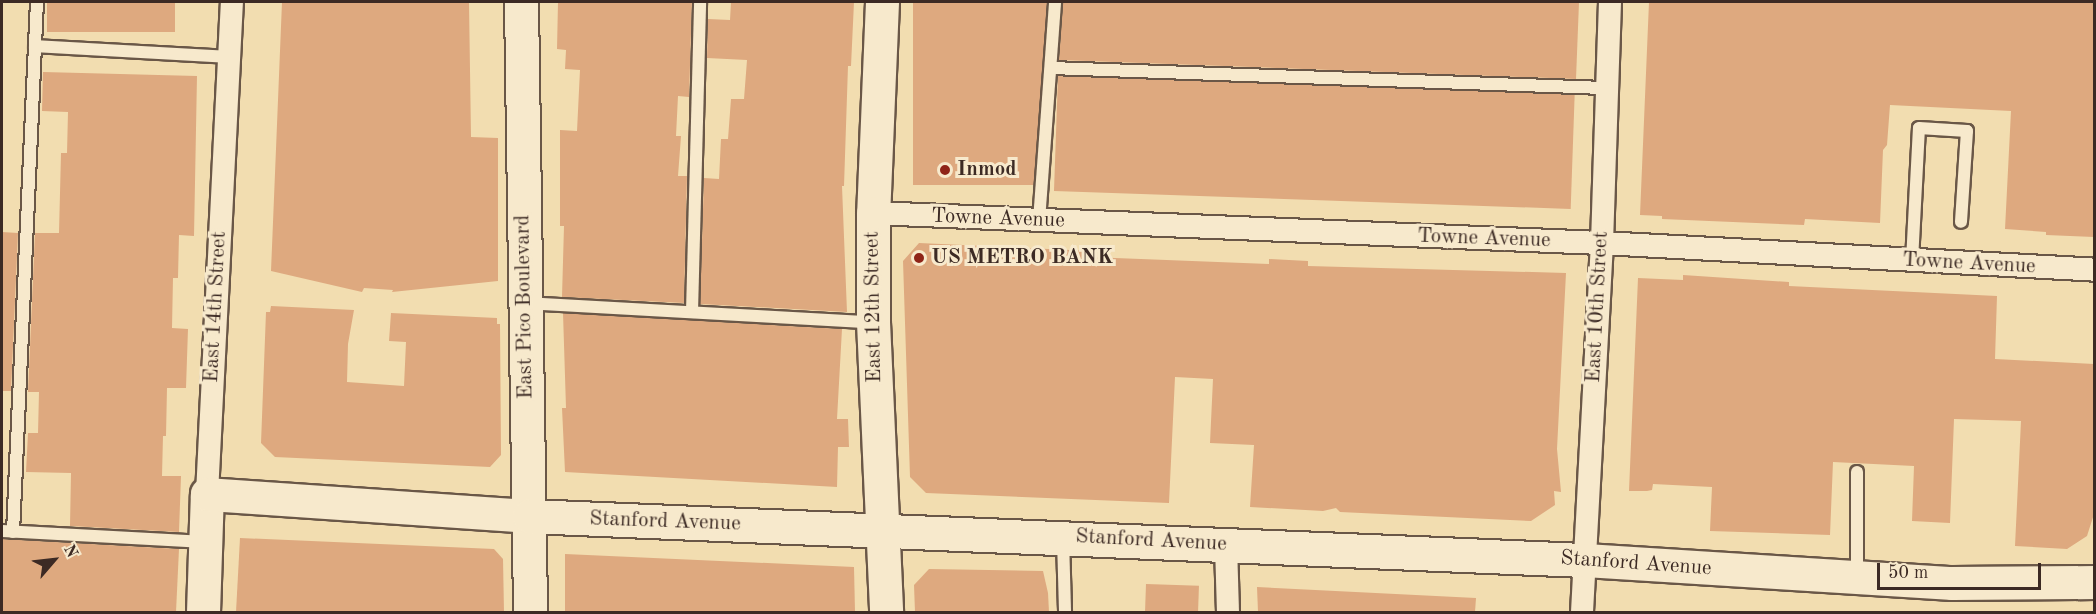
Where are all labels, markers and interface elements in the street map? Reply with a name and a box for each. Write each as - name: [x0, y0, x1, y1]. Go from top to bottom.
- place label: Inmod: [957, 157, 1017, 183]
- marker: Inmod: [938, 163, 952, 177]
- street label: Towne Avenue: [931, 204, 1065, 234]
- street label: East Pico Boulevard: [511, 215, 539, 399]
- street label: Towne Avenue: [1417, 224, 1551, 254]
- street label: East 14th Street: [199, 231, 233, 383]
- street label: East 12th Street: [860, 231, 888, 383]
- street label: East 10th Street: [1581, 231, 1615, 383]
- place label: US METRO BANK: [931, 245, 1113, 271]
- street label: Towne Avenue: [1902, 248, 2036, 280]
- marker: US METRO BANK: [912, 251, 926, 265]
- street label: Stanford Avenue: [589, 507, 741, 537]
- street label: Stanford Avenue: [1075, 524, 1227, 558]
- north arrow: [24, 530, 84, 590]
- text: N: [60, 542, 80, 561]
- street label: Stanford Avenue: [1560, 546, 1712, 582]
- scale bar: [1880, 551, 2044, 589]
- text: 50 m: [1888, 564, 1928, 582]

